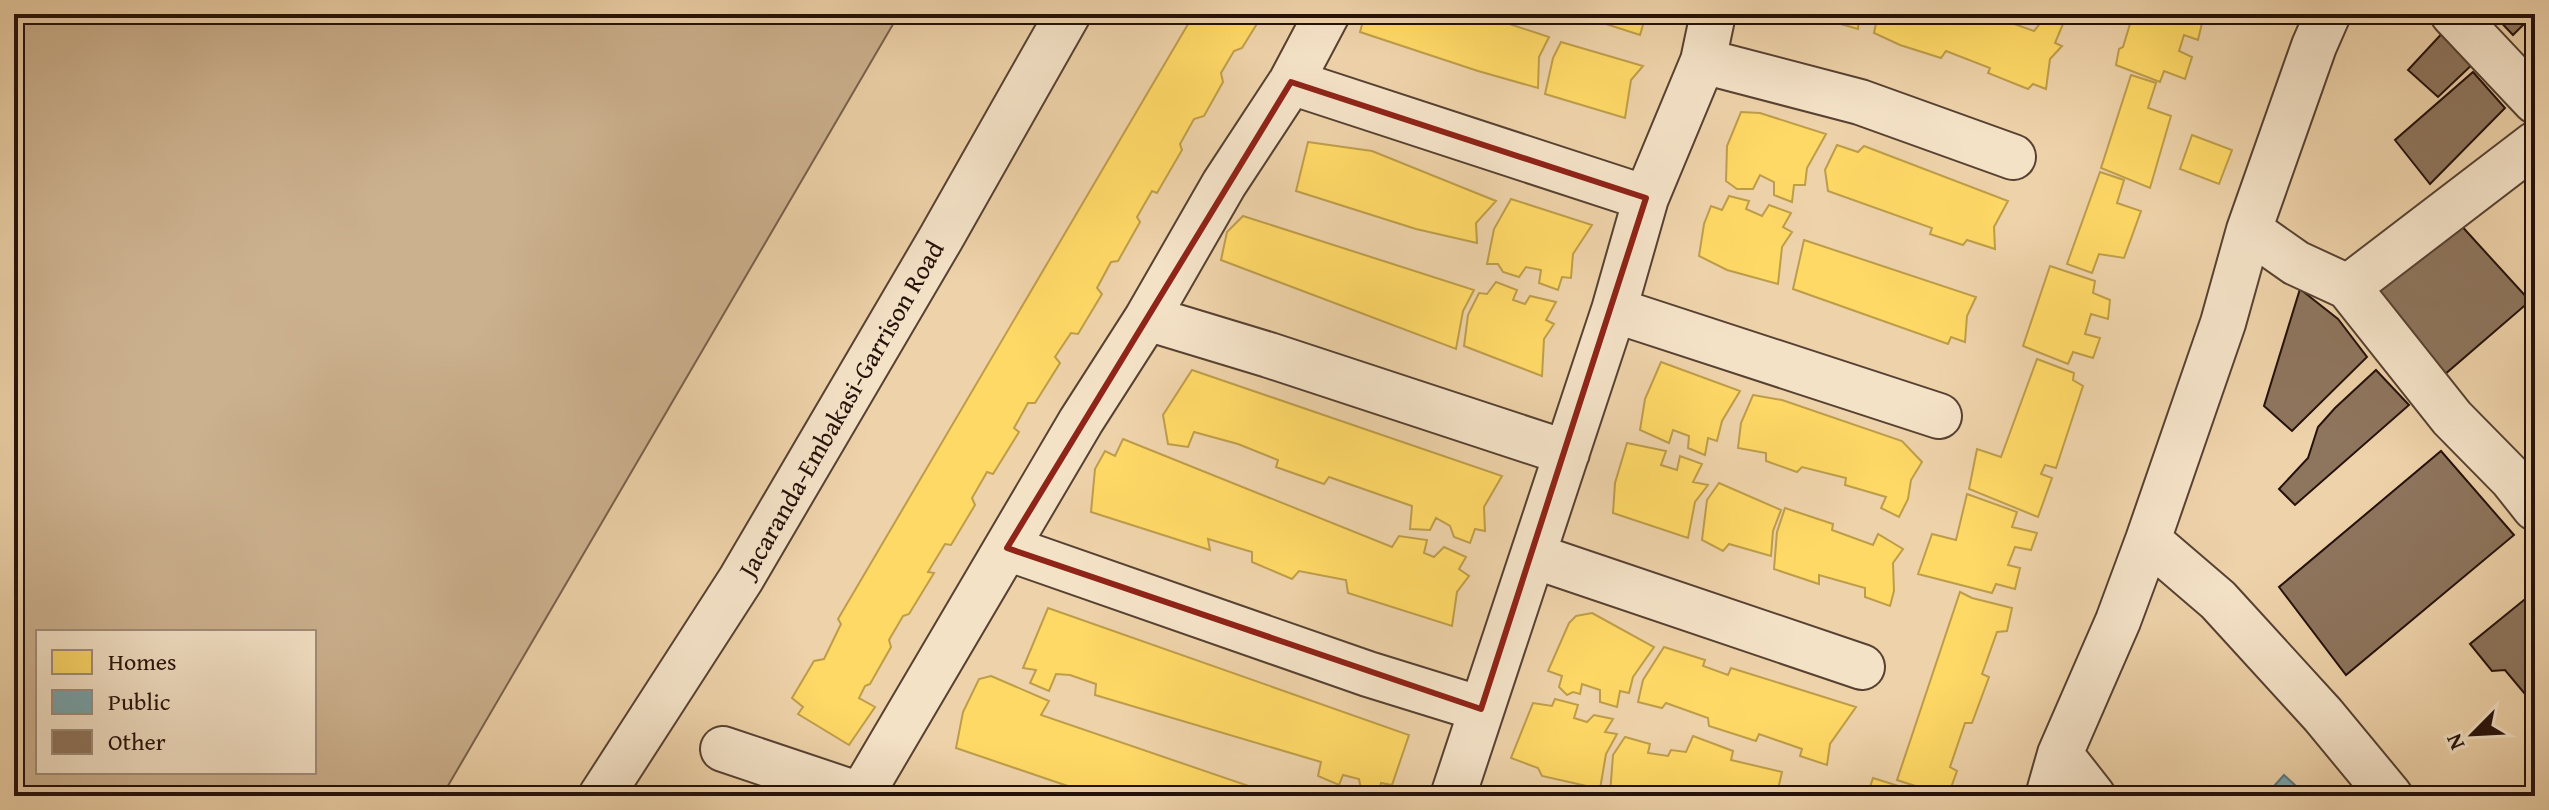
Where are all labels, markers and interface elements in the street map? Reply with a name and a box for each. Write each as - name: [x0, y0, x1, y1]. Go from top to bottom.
- street label: Jacaranda-Embakasi-Garrison Road: [726, 233, 953, 587]
- legend: [36, 630, 316, 774]
- text: Homes: [108, 644, 177, 679]
- text: Public: [108, 684, 171, 719]
- north arrow: [2433, 694, 2513, 774]
- text: Other: [108, 724, 166, 759]
- text: N: [2437, 729, 2472, 755]

